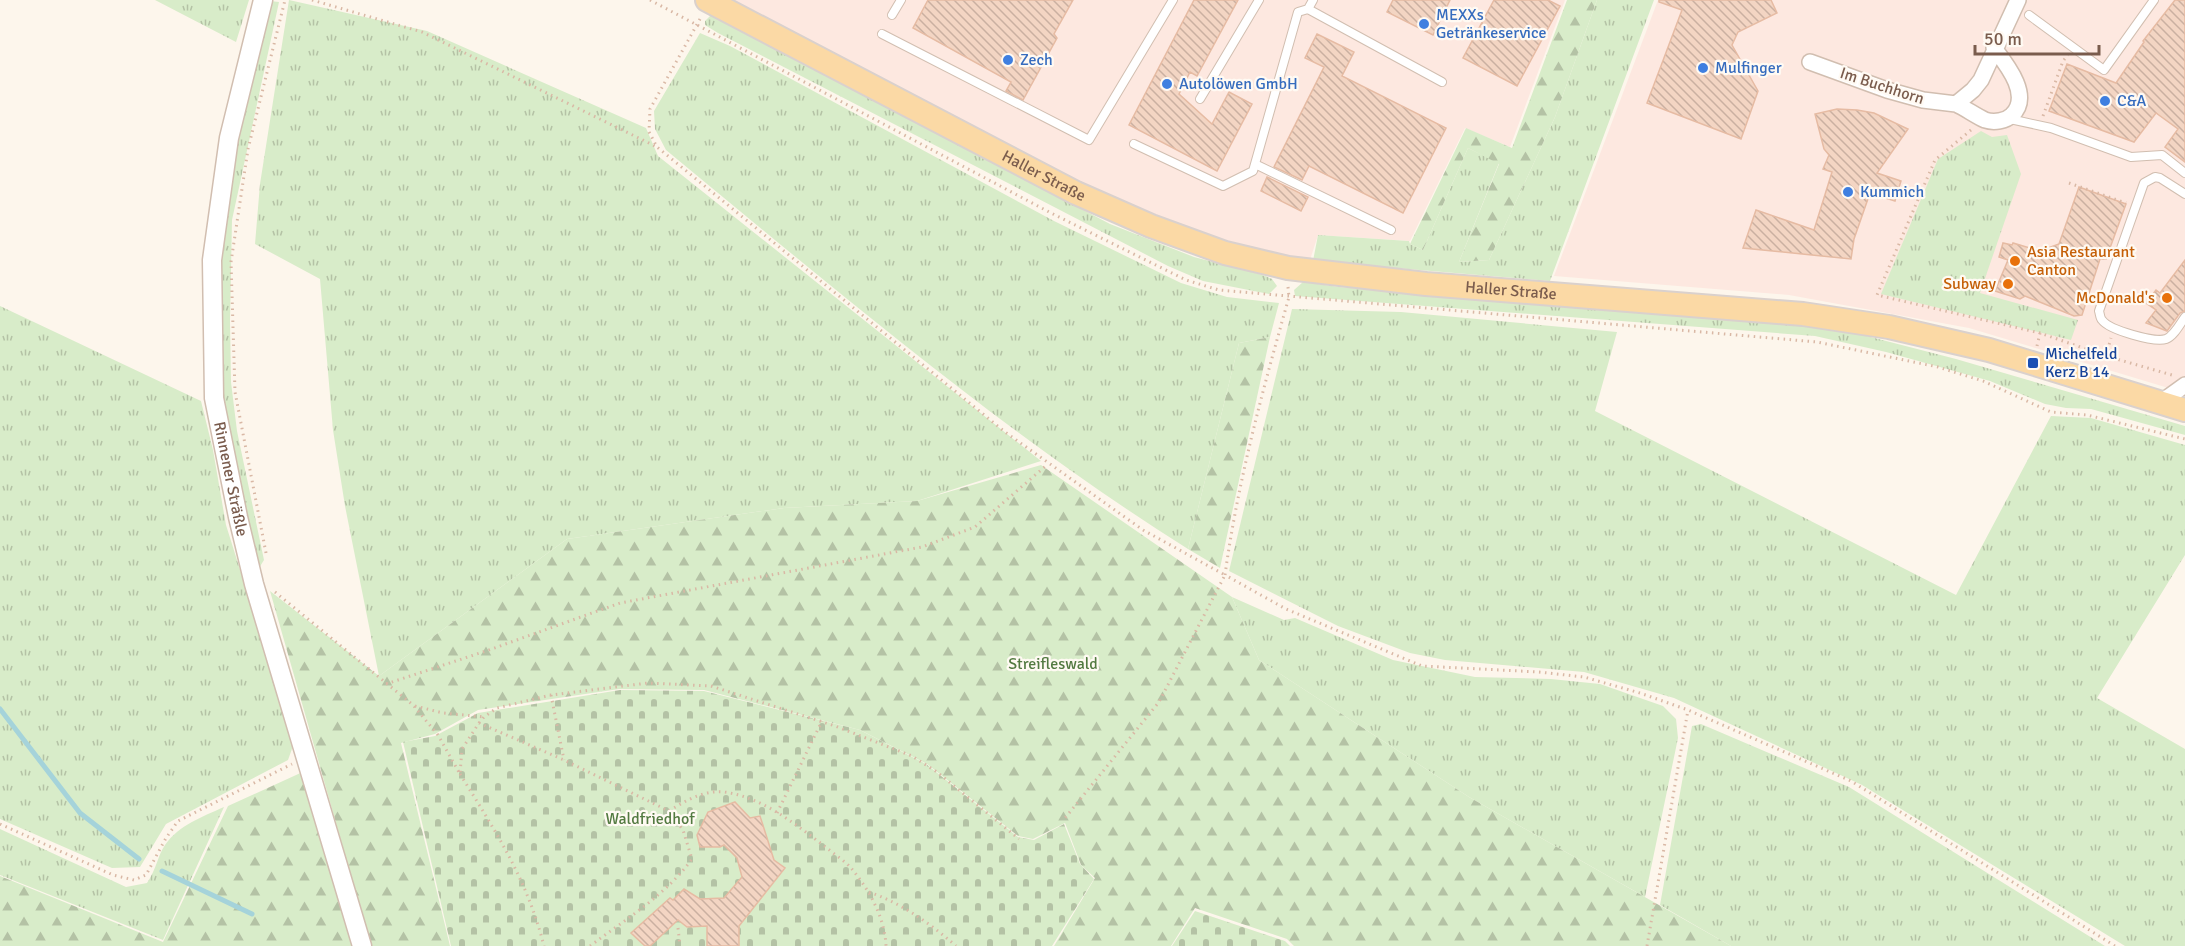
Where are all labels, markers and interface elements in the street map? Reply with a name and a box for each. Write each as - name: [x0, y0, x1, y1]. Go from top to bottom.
- place label: MEXXs Getränkeservice: [1436, 5, 1546, 43]
- marker: MEXXs Getränkeservice: [1417, 17, 1431, 31]
- scale bar: [1975, 18, 2100, 56]
- text: 50 m: [1984, 28, 2022, 50]
- place label: Zech: [1020, 50, 1053, 70]
- marker: Zech: [1001, 53, 1015, 67]
- place label: Mulfinger: [1715, 58, 1782, 78]
- marker: Mulfinger: [1696, 61, 1710, 75]
- street label: Im Buchhorn: [1837, 63, 1927, 109]
- place label: Autolöwen GmbH: [1179, 74, 1298, 94]
- marker: Autolöwen GmbH: [1160, 77, 1174, 91]
- place label: C&A: [2117, 91, 2147, 111]
- marker: C&A: [2098, 94, 2112, 108]
- street label: Haller Straße: [998, 146, 1089, 206]
- place label: Kummich: [1860, 182, 1924, 202]
- marker: Kummich: [1841, 185, 1855, 199]
- place label: Asia Restaurant Canton: [2027, 242, 2135, 280]
- marker: Asia Restaurant Canton: [2008, 254, 2022, 268]
- place label: Subway: [1943, 274, 1997, 294]
- street label: Haller Straße: [1464, 277, 1558, 304]
- marker: Subway: [2001, 277, 2015, 291]
- place label: McDonald's: [2076, 288, 2155, 308]
- marker: McDonald's: [2160, 291, 2174, 305]
- place label: Michelfeld Kerz B 14: [2045, 344, 2117, 382]
- marker: Michelfeld Kerz B 14: [2026, 356, 2040, 370]
- street label: Rinnener Sträßle: [209, 420, 252, 538]
- park label: Streifleswald: [1008, 654, 1098, 674]
- park label: Waldfriedhof: [605, 809, 695, 829]

